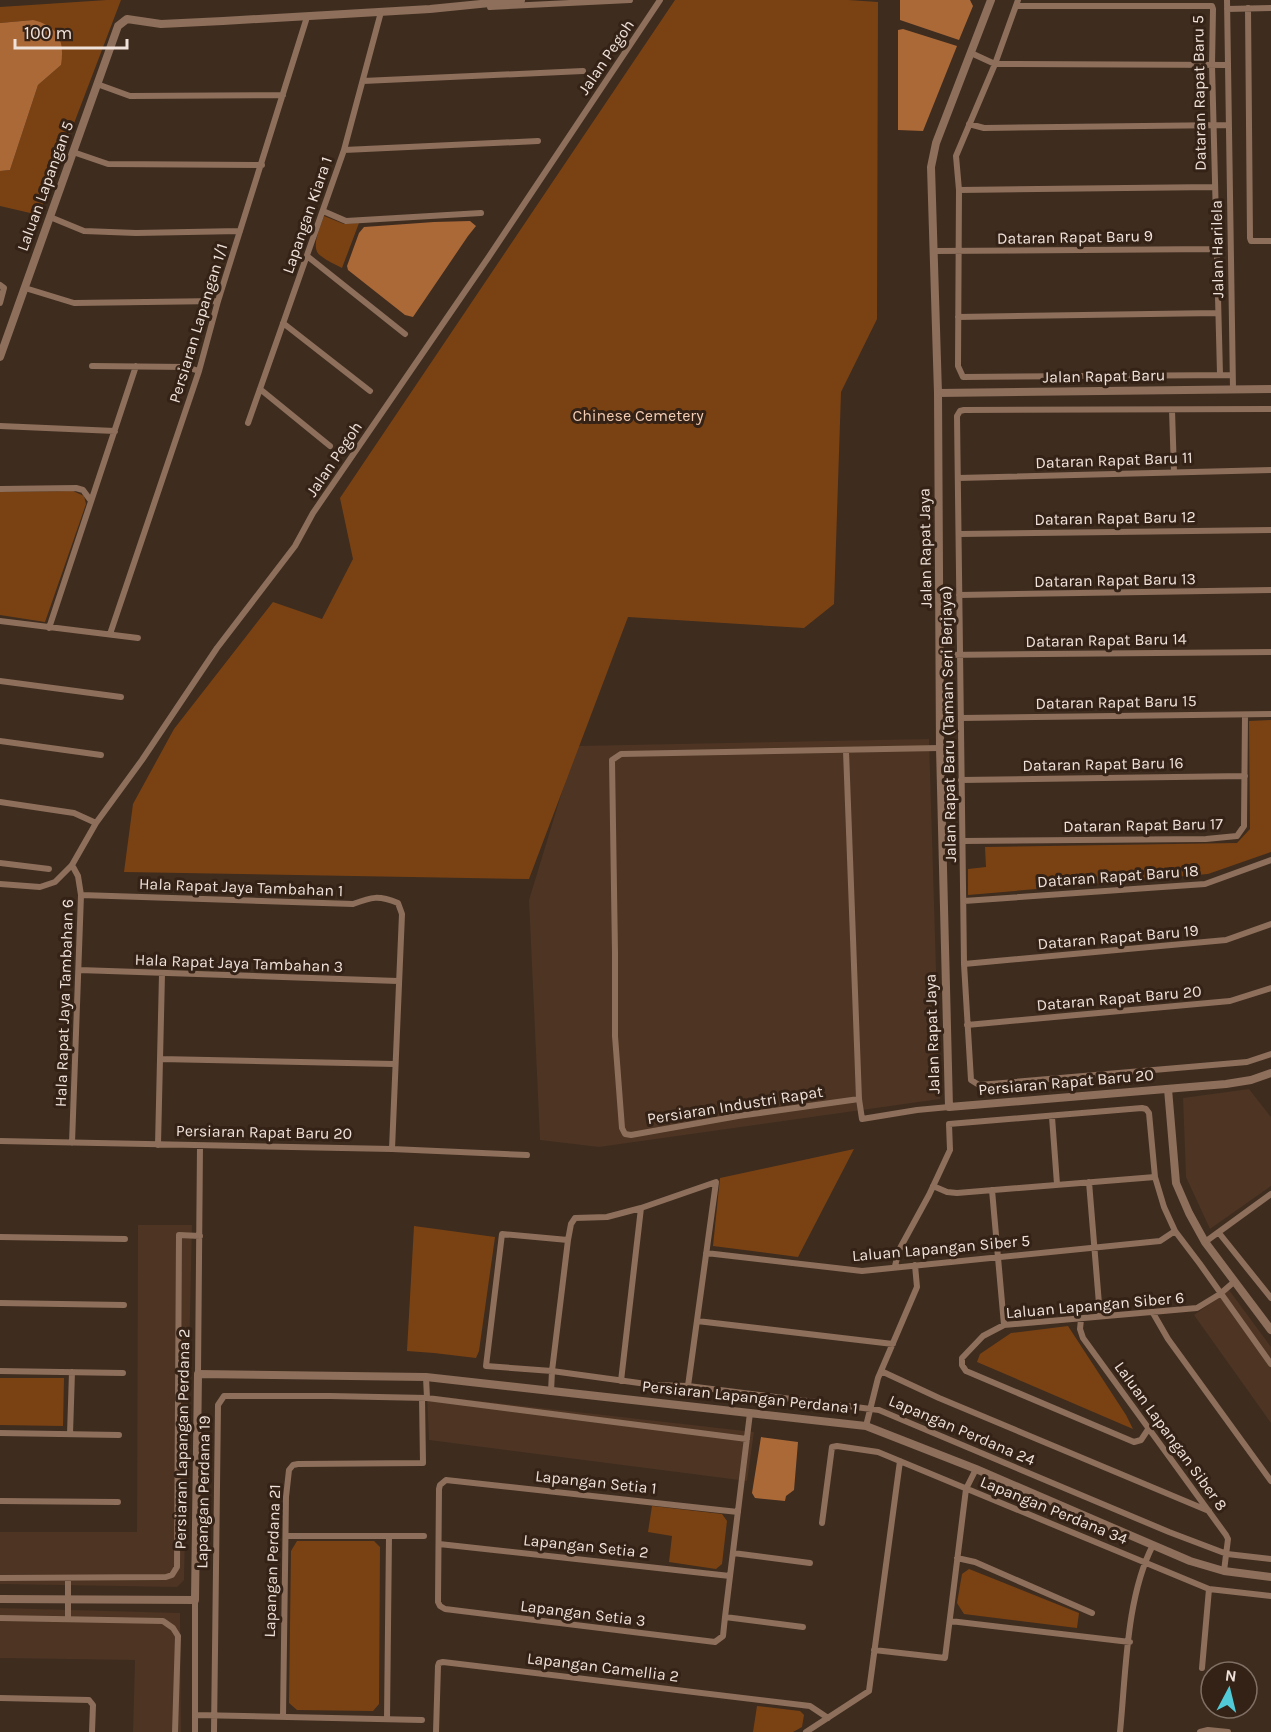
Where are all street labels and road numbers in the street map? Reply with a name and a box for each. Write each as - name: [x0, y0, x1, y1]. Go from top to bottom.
- street label: Dataran Rapat Baru 5: [1188, 15, 1210, 171]
- street label: Jalan Pegoh: [574, 16, 638, 98]
- street label: Laluan Lapangan 5: [13, 118, 77, 254]
- street label: Lapangan Kiara 1: [278, 154, 336, 276]
- street label: Jalan Harilela: [1207, 200, 1227, 298]
- street label: Dataran Rapat Baru 9: [997, 226, 1153, 248]
- street label: Persiaran Lapangan 1/1: [165, 241, 231, 405]
- street label: Jalan Rapat Baru: [1042, 365, 1166, 387]
- street label: Jalan Pegoh: [302, 418, 366, 500]
- street label: Dataran Rapat Baru 11: [1035, 448, 1193, 472]
- street label: Jalan Rapat Jaya: [914, 488, 936, 608]
- street label: Dataran Rapat Baru 12: [1034, 507, 1196, 529]
- street label: Dataran Rapat Baru 13: [1034, 569, 1196, 591]
- street label: Jalan Rapat Baru (Taman Seri Berjaya): [936, 585, 960, 863]
- street label: Dataran Rapat Baru 14: [1025, 629, 1187, 651]
- street label: Dataran Rapat Baru 15: [1035, 691, 1197, 713]
- street label: Dataran Rapat Baru 16: [1022, 753, 1184, 775]
- street label: Dataran Rapat Baru 17: [1063, 814, 1223, 836]
- street label: Dataran Rapat Baru 18: [1037, 861, 1199, 891]
- street label: Hala Rapat Jaya Tambahan 1: [139, 874, 343, 900]
- street label: Hala Rapat Jaya Tambahan 6: [51, 899, 77, 1107]
- street label: Dataran Rapat Baru 19: [1037, 921, 1199, 953]
- street label: Hala Rapat Jaya Tambahan 3: [134, 950, 344, 976]
- street label: Jalan Rapat Jaya: [920, 974, 944, 1094]
- street label: Dataran Rapat Baru 20: [1036, 981, 1202, 1015]
- street label: Persiaran Rapat Baru 20: [977, 1065, 1155, 1099]
- street label: Persiaran Industri Rapat: [646, 1082, 824, 1128]
- street label: Persiaran Rapat Baru 20: [176, 1121, 352, 1143]
- street label: Laluan Lapangan Siber 5: [851, 1231, 1031, 1265]
- street label: Laluan Lapangan Siber 6: [1005, 1288, 1185, 1322]
- street label: Persiaran Lapangan Perdana 2: [171, 1328, 193, 1550]
- street label: Laluan Lapangan Siber 8: [1111, 1358, 1231, 1514]
- street label: Persiaran Lapangan Perdana 1: [641, 1376, 859, 1418]
- street label: Lapangan Perdana 24: [886, 1391, 1038, 1469]
- street label: Lapangan Perdana 19: [192, 1415, 214, 1569]
- street label: Lapangan Setia 1: [534, 1466, 658, 1498]
- street label: Lapangan Perdana 34: [978, 1472, 1130, 1548]
- street label: Lapangan Perdana 21: [260, 1484, 284, 1638]
- street label: Lapangan Setia 2: [522, 1530, 650, 1562]
- street label: Lapangan Setia 3: [519, 1596, 647, 1630]
- street label: Lapangan Camellia 2: [526, 1648, 680, 1686]

